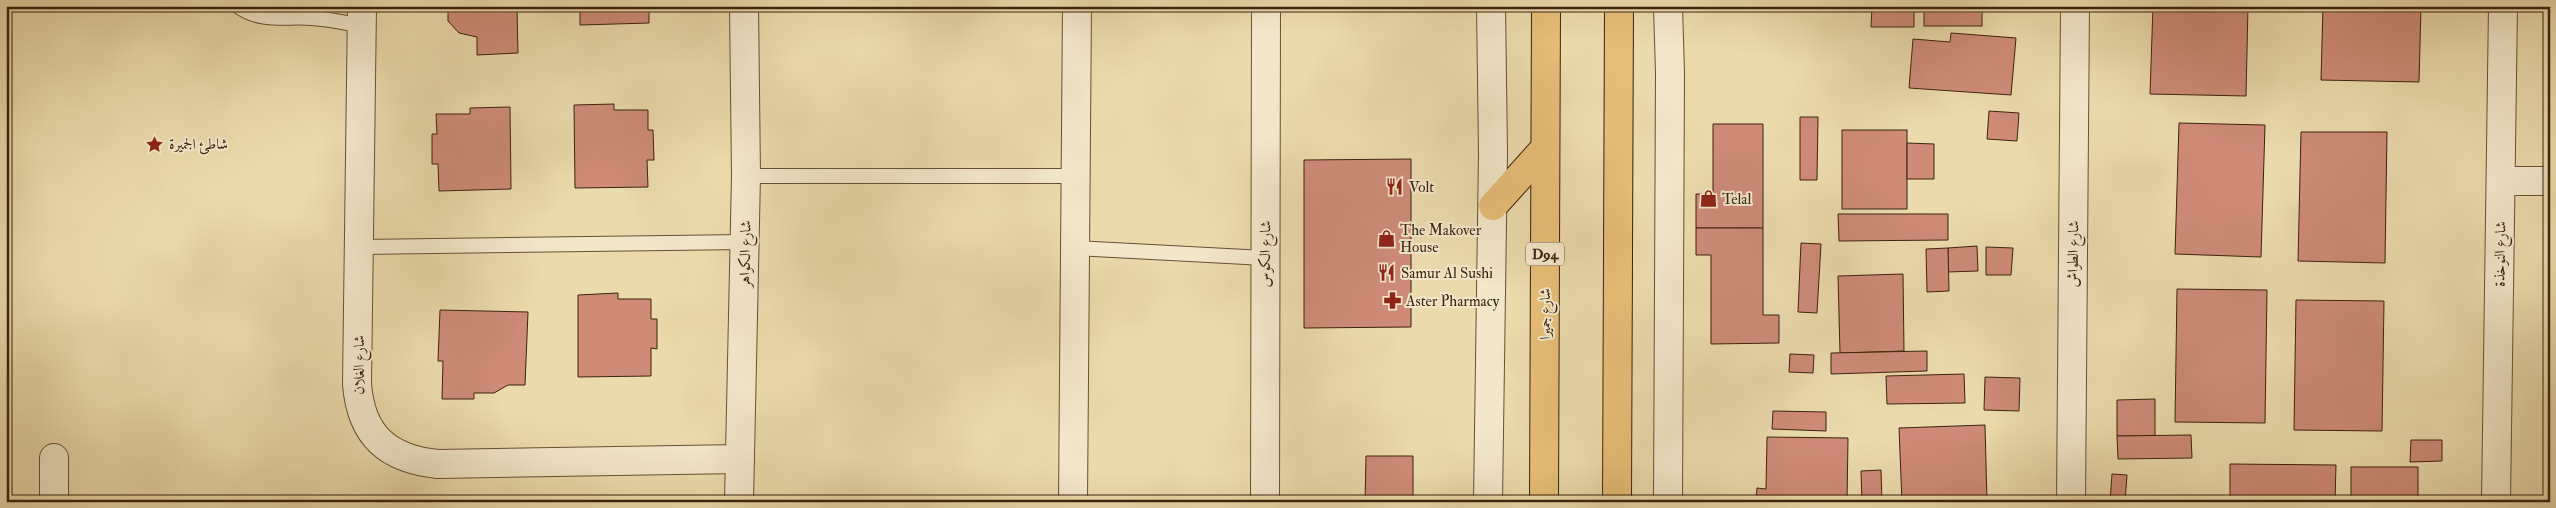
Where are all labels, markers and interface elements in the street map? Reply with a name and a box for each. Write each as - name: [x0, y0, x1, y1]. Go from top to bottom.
- place icon: شاطئ الجميرة: [145, 134, 165, 154]
- place label: شاطئ الجميرة: [169, 135, 228, 155]
- restaurant icon: Volt: [1385, 177, 1405, 197]
- place label: Volt: [1409, 178, 1434, 197]
- shop icon: Telal: [1698, 189, 1718, 209]
- place label: Telal: [1722, 190, 1752, 209]
- street label: شارع الكواهر: [735, 220, 759, 290]
- street label: شارع الكوس: [1255, 220, 1279, 288]
- place label: The Makover House: [1400, 221, 1482, 257]
- street label: شارع الطواش: [2063, 221, 2087, 288]
- street label: شارع النوخذة: [2490, 221, 2514, 287]
- shop icon: The Makover House: [1376, 229, 1396, 249]
- road number: D94: [1526, 242, 1564, 266]
- restaurant icon: Samur Al Sushi: [1377, 263, 1397, 283]
- place label: Samur Al Sushi: [1401, 264, 1493, 283]
- street label: شارع جميرا: [1536, 288, 1558, 340]
- pharmacy icon: Aster Pharmacy: [1382, 291, 1402, 311]
- place label: Aster Pharmacy: [1405, 292, 1500, 311]
- street label: شارع الغلان: [350, 335, 372, 395]

